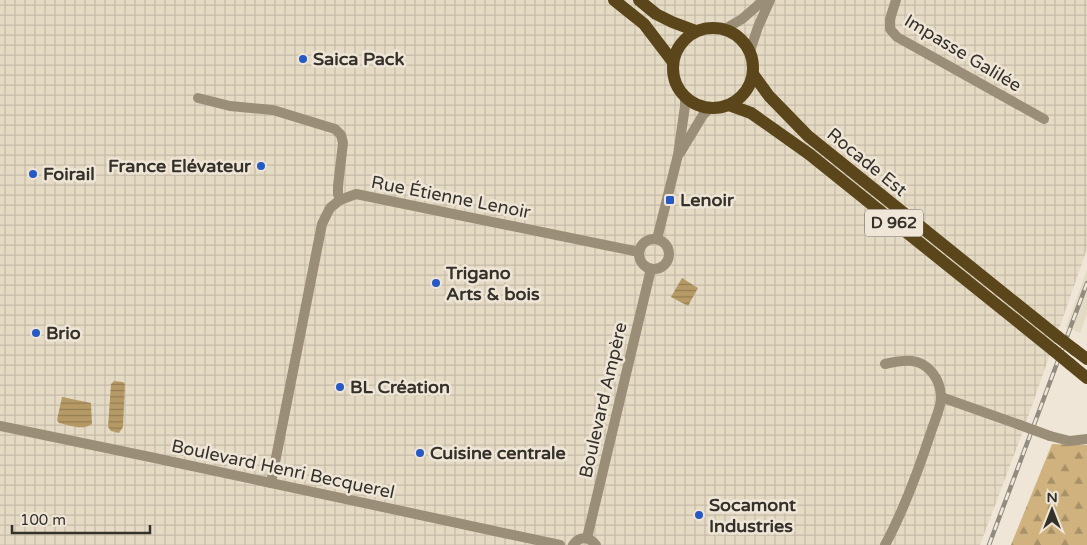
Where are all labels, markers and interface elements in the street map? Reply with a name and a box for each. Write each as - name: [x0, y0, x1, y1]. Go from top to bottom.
- street label: Impasse Galilée: [900, 9, 1026, 97]
- place label: Saica Pack: [313, 48, 404, 70]
- marker: Saica Pack: [297, 53, 309, 65]
- street label: Rocade Est: [823, 123, 912, 201]
- place label: France Elévateur: [108, 155, 252, 177]
- marker: France Elévateur: [255, 160, 267, 172]
- place label: Foirail: [43, 163, 95, 185]
- marker: Foirail: [27, 168, 39, 180]
- street label: Rue Étienne Lenoir: [369, 171, 533, 223]
- place label: Lenoir: [680, 189, 735, 211]
- marker: Lenoir: [664, 194, 676, 206]
- road number: D 962: [865, 210, 923, 237]
- place label: Trigano Arts & bois: [445, 262, 540, 305]
- marker: Trigano Arts & bois: [430, 277, 442, 289]
- street label: Boulevard Ampère: [574, 320, 632, 480]
- place label: Brio: [46, 322, 81, 344]
- marker: Brio: [30, 327, 42, 339]
- place label: BL Création: [350, 376, 450, 398]
- marker: BL Création: [334, 381, 346, 393]
- street label: Boulevard Henri Becquerel: [169, 435, 397, 503]
- place label: Cuisine centrale: [430, 442, 566, 464]
- marker: Cuisine centrale: [414, 447, 426, 459]
- north arrow: [1027, 485, 1077, 535]
- text: N: [1046, 489, 1058, 506]
- place label: Socamont Industries: [709, 494, 796, 537]
- scale bar: [12, 502, 150, 534]
- marker: Socamont Industries: [693, 509, 705, 521]
- text: 100 m: [20, 511, 66, 529]

